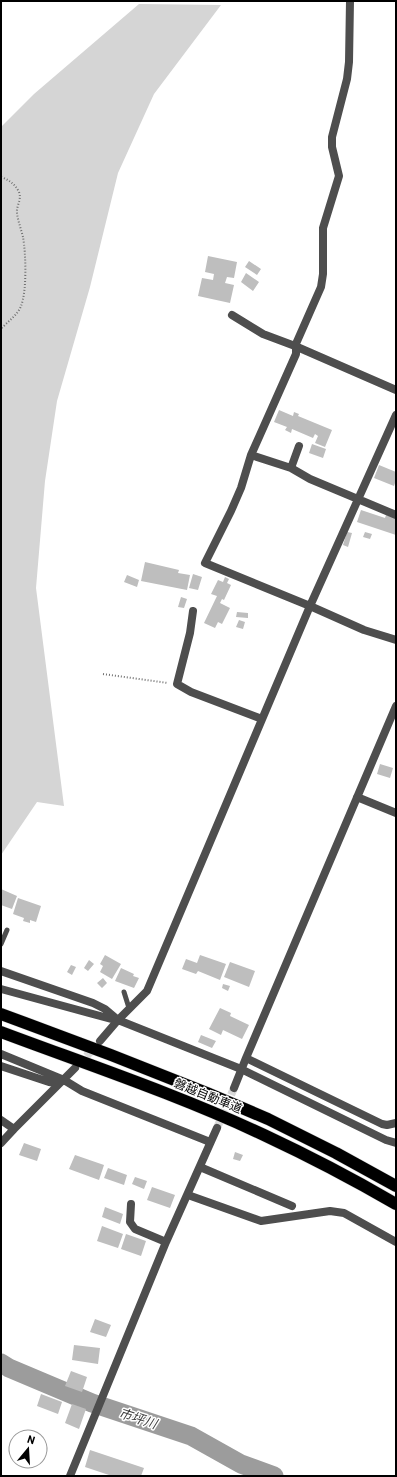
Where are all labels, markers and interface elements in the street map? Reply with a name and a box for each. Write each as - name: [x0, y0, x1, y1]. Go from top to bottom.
- street label: 磐越自動車道: [172, 1075, 244, 1115]
- water label: 市坪川: [117, 1404, 161, 1432]
- north arrow: [8, 1429, 48, 1469]
- text: N: [26, 1432, 37, 1446]

